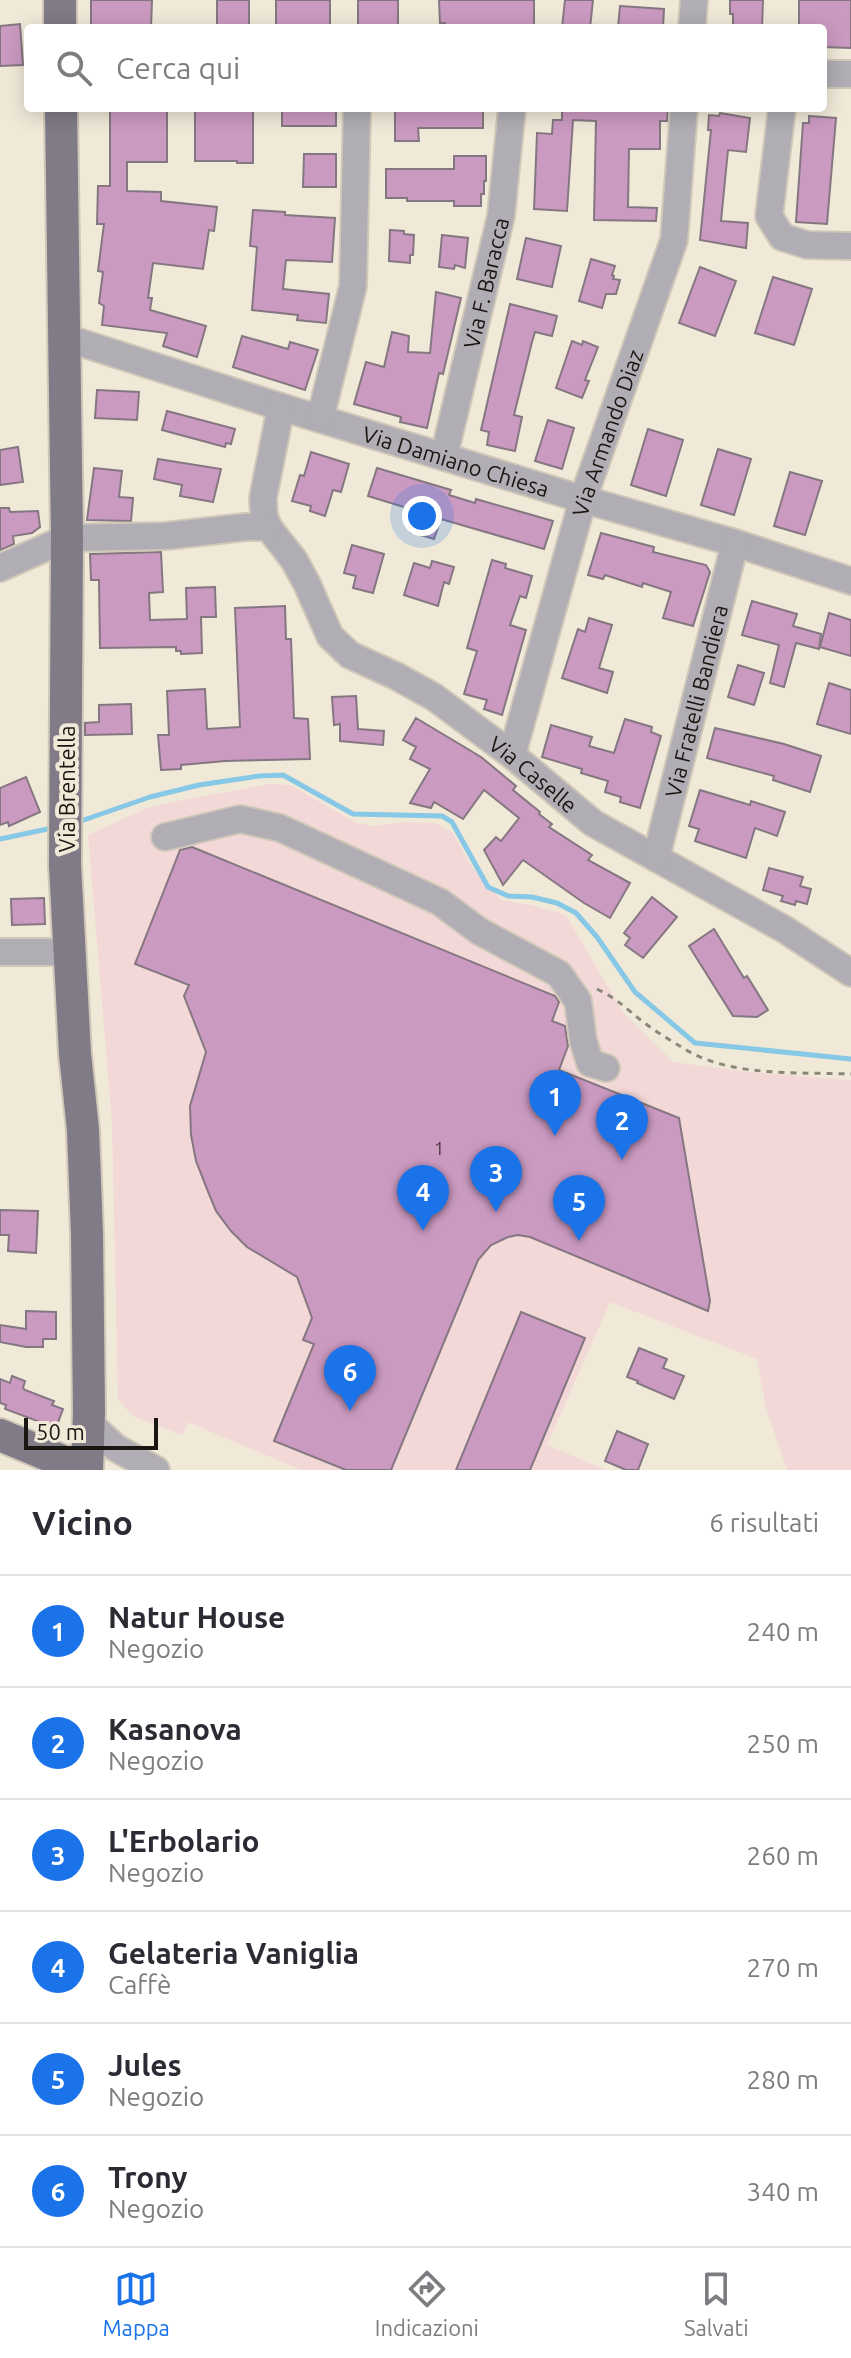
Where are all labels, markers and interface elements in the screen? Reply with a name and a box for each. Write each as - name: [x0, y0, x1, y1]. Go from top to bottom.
- search box: [24, 24, 827, 112]
- icon: search: [52, 46, 96, 90]
- text: Cerca qui: [116, 51, 240, 85]
- street label: Via F. Baracca: [458, 215, 513, 351]
- street label: Via Armando Diaz: [566, 346, 647, 519]
- street label: Via Damiano Chiesa: [360, 420, 552, 501]
- your location: [402, 496, 442, 536]
- street label: Via Fratelli Bandiera: [659, 602, 732, 800]
- street label: Via Brentella: [54, 726, 79, 853]
- street label: Via Caselle: [485, 730, 583, 817]
- pin: 1: [529, 1070, 581, 1136]
- pin: 2: [596, 1094, 648, 1160]
- house number: 1: [434, 1138, 444, 1158]
- pin: 3: [470, 1146, 522, 1212]
- pin: 4: [397, 1165, 449, 1231]
- pin: 5: [553, 1175, 605, 1241]
- pin: 6: [324, 1345, 376, 1411]
- scale bar: [24, 1414, 158, 1450]
- text: 50 m: [36, 1419, 85, 1444]
- text: Vicino: [32, 1503, 133, 1541]
- text: 6 risultati: [709, 1508, 819, 1537]
- text: Natur House: [108, 1600, 285, 1634]
- text: 1: [51, 1617, 65, 1646]
- text: 240 m: [747, 1617, 819, 1646]
- text: Negozio: [108, 1634, 204, 1663]
- text: Kasanova: [108, 1712, 242, 1746]
- text: 2: [51, 1729, 65, 1758]
- text: 250 m: [747, 1729, 819, 1758]
- text: Negozio: [108, 1746, 204, 1775]
- text: L'Erbolario: [108, 1824, 260, 1858]
- text: 3: [51, 1841, 65, 1870]
- text: 260 m: [747, 1841, 819, 1870]
- text: Negozio: [108, 1858, 204, 1887]
- text: Gelateria Vaniglia: [108, 1936, 359, 1970]
- text: 4: [51, 1953, 65, 1982]
- text: 270 m: [747, 1953, 819, 1982]
- text: Caffè: [108, 1970, 171, 1999]
- text: Jules: [108, 2048, 182, 2082]
- text: 5: [51, 2065, 65, 2094]
- text: 280 m: [747, 2065, 819, 2094]
- text: Negozio: [108, 2082, 204, 2111]
- text: Trony: [108, 2160, 187, 2194]
- text: 6: [51, 2177, 65, 2206]
- text: 340 m: [747, 2177, 819, 2206]
- text: Negozio: [108, 2194, 204, 2223]
- tab: Mappa: [102, 2267, 170, 2340]
- tab: Indicazioni: [375, 2267, 479, 2340]
- tab: Salvati: [684, 2267, 749, 2340]

